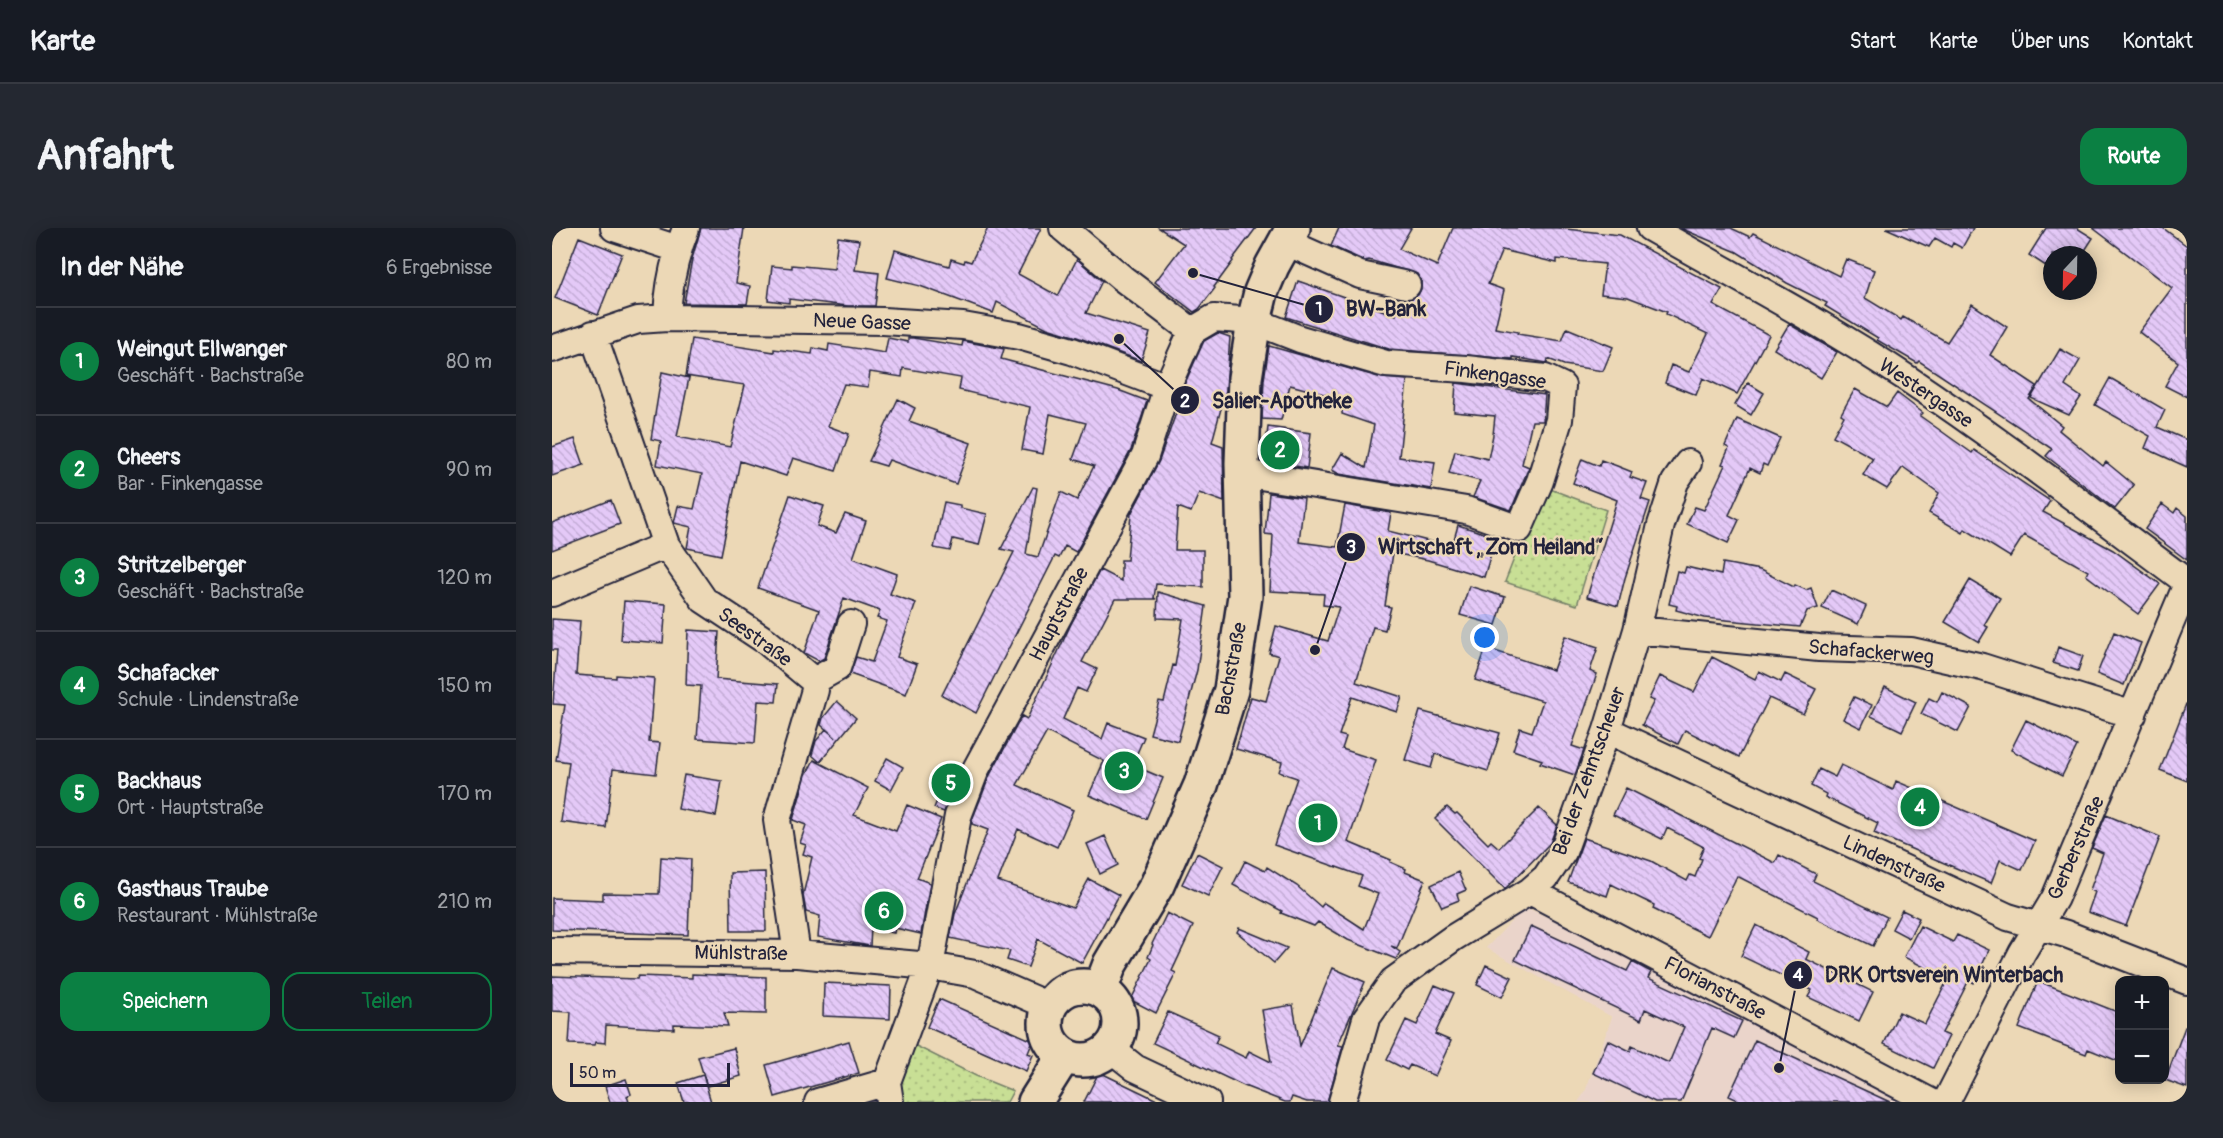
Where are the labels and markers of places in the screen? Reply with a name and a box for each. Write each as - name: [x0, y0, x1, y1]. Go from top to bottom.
- callout: BW-Bank: [1304, 289, 1439, 328]
- callout: Salier-Apotheke: [1170, 381, 1364, 420]
- pin: 2: [1260, 428, 1300, 472]
- callout: Wirtschaft „Zom Heiland“: [1336, 527, 1616, 566]
- pin: 3: [1104, 748, 1144, 794]
- pin: 5: [932, 760, 970, 806]
- pin: 4: [1900, 784, 1940, 830]
- pin: 1: [1298, 800, 1338, 846]
- pin: 6: [864, 888, 904, 934]
- callout: DRK Ortsverein Winterbach: [1783, 955, 2076, 994]

